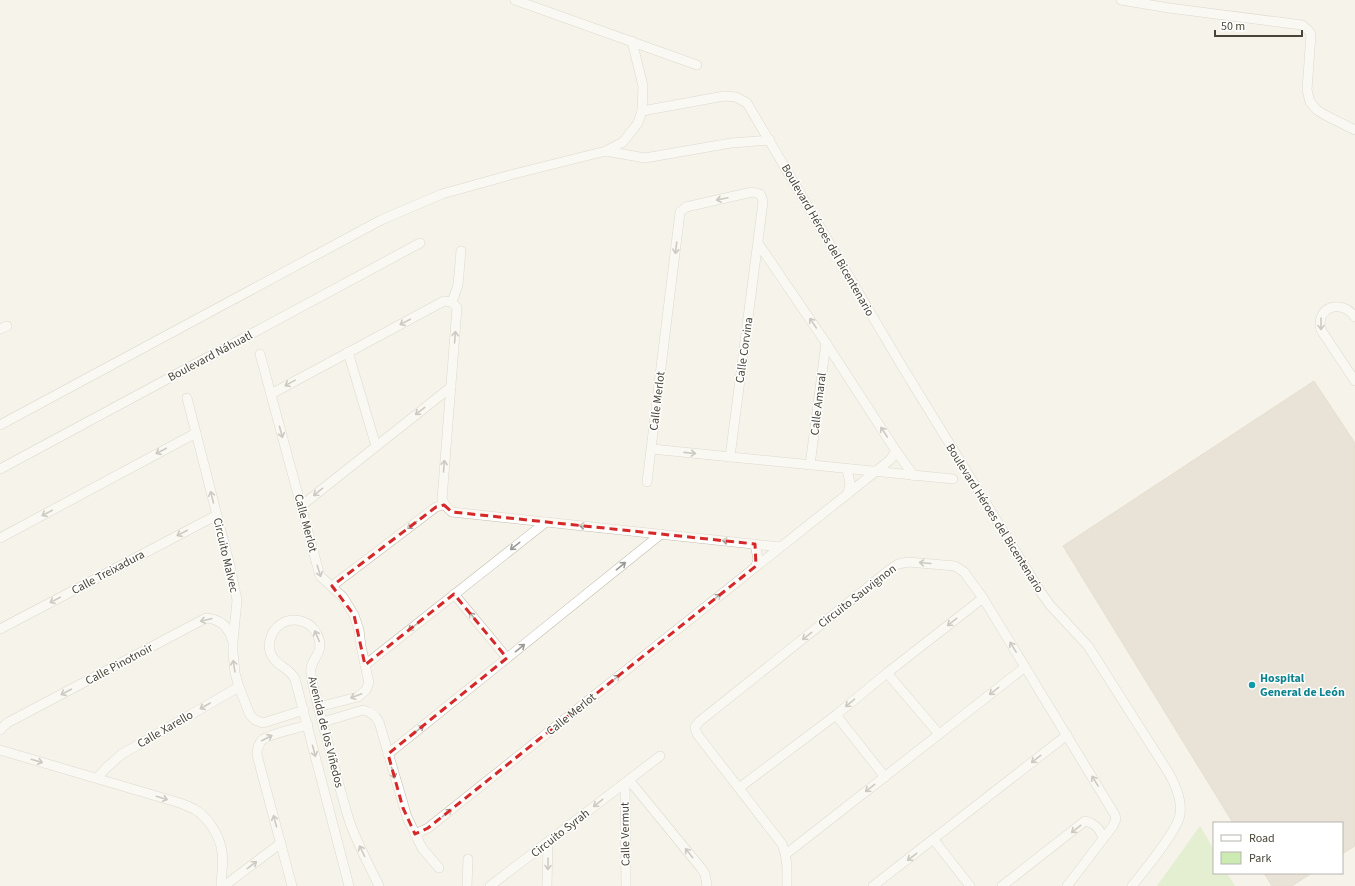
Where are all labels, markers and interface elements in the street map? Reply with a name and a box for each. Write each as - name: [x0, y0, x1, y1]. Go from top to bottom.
- scale bar: [1215, 12, 1302, 38]
- text: 50 m: [1221, 18, 1245, 35]
- street label: Boulevard Héroes del Bicentenario: [777, 161, 878, 320]
- one-way arrow: [716, 195, 729, 203]
- one-way arrow: [672, 241, 679, 254]
- street label: Calle Corvina: [731, 316, 758, 384]
- one-way arrow: [1317, 317, 1325, 330]
- one-way arrow: [399, 318, 411, 326]
- one-way arrow: [809, 318, 817, 329]
- street label: Boulevard Náhuatl: [165, 327, 256, 386]
- one-way arrow: [451, 331, 458, 344]
- street label: Calle Merlot: [645, 370, 670, 432]
- street label: Calle Amaral: [806, 372, 831, 436]
- one-way arrow: [284, 380, 296, 388]
- one-way arrow: [415, 407, 426, 416]
- one-way arrow: [278, 425, 285, 438]
- one-way arrow: [880, 427, 888, 438]
- street label: Boulevard Héroes del Bicentenario: [941, 440, 1048, 596]
- one-way arrow: [156, 448, 168, 456]
- one-way arrow: [683, 449, 696, 457]
- one-way arrow: [441, 460, 448, 473]
- one-way arrow: [313, 488, 324, 496]
- one-way arrow: [208, 491, 216, 504]
- street label: Calle Merlot: [290, 492, 321, 554]
- one-way arrow: [41, 510, 53, 517]
- street label: Circuito Malvec: [209, 516, 243, 595]
- one-way arrow: [406, 521, 417, 530]
- one-way arrow: [578, 522, 591, 530]
- one-way arrow: [177, 530, 189, 538]
- one-way arrow: [722, 538, 735, 545]
- one-way arrow: [510, 542, 521, 550]
- street label: Calle Treixadura: [69, 546, 148, 599]
- one-way arrow: [919, 560, 932, 567]
- street label: Circuito Sauvignon: [815, 561, 900, 632]
- one-way arrow: [616, 562, 627, 571]
- one-way arrow: [316, 564, 323, 577]
- one-way arrow: [711, 594, 722, 603]
- one-way arrow: [49, 597, 61, 605]
- one-way arrow: [469, 612, 478, 623]
- one-way arrow: [199, 617, 212, 624]
- one-way arrow: [946, 618, 957, 627]
- one-way arrow: [408, 622, 419, 631]
- one-way arrow: [312, 630, 320, 642]
- one-way arrow: [801, 632, 812, 640]
- street label: Calle Pinotnoir: [82, 639, 157, 689]
- one-way arrow: [1008, 641, 1016, 653]
- one-way arrow: [515, 643, 525, 652]
- one-way arrow: [230, 660, 238, 673]
- place label: Hospital General de León: [1260, 670, 1345, 701]
- street label: Avenida de los Viñedos: [303, 675, 348, 790]
- one-way arrow: [609, 675, 620, 684]
- marker: Hospital General de León: [1247, 680, 1257, 690]
- one-way arrow: [989, 686, 1000, 695]
- one-way arrow: [60, 689, 72, 697]
- street label: Calle Merlot: [543, 689, 600, 740]
- one-way arrow: [351, 693, 363, 701]
- one-way arrow: [845, 699, 856, 708]
- one-way arrow: [199, 703, 211, 711]
- street label: Calle Xarello: [134, 707, 196, 752]
- one-way arrow: [413, 725, 424, 734]
- one-way arrow: [261, 734, 273, 742]
- one-way arrow: [311, 744, 319, 757]
- one-way arrow: [1031, 755, 1042, 764]
- one-way arrow: [31, 758, 44, 765]
- one-way arrow: [390, 766, 398, 779]
- one-way arrow: [1091, 775, 1099, 787]
- one-way arrow: [865, 784, 876, 792]
- one-way arrow: [155, 795, 168, 802]
- one-way arrow: [593, 799, 604, 807]
- street label: Calle Vermut: [616, 802, 635, 866]
- street label: Circuito Syrah: [527, 805, 593, 862]
- one-way arrow: [442, 808, 453, 817]
- one-way arrow: [271, 815, 278, 828]
- legend: [1213, 822, 1343, 874]
- one-way arrow: [1070, 825, 1081, 833]
- text: Road: [1249, 830, 1275, 847]
- one-way arrow: [358, 846, 365, 858]
- one-way arrow: [684, 847, 693, 858]
- text: Park: [1249, 850, 1271, 867]
- one-way arrow: [906, 852, 917, 861]
- one-way arrow: [544, 857, 552, 870]
- one-way arrow: [247, 860, 258, 869]

